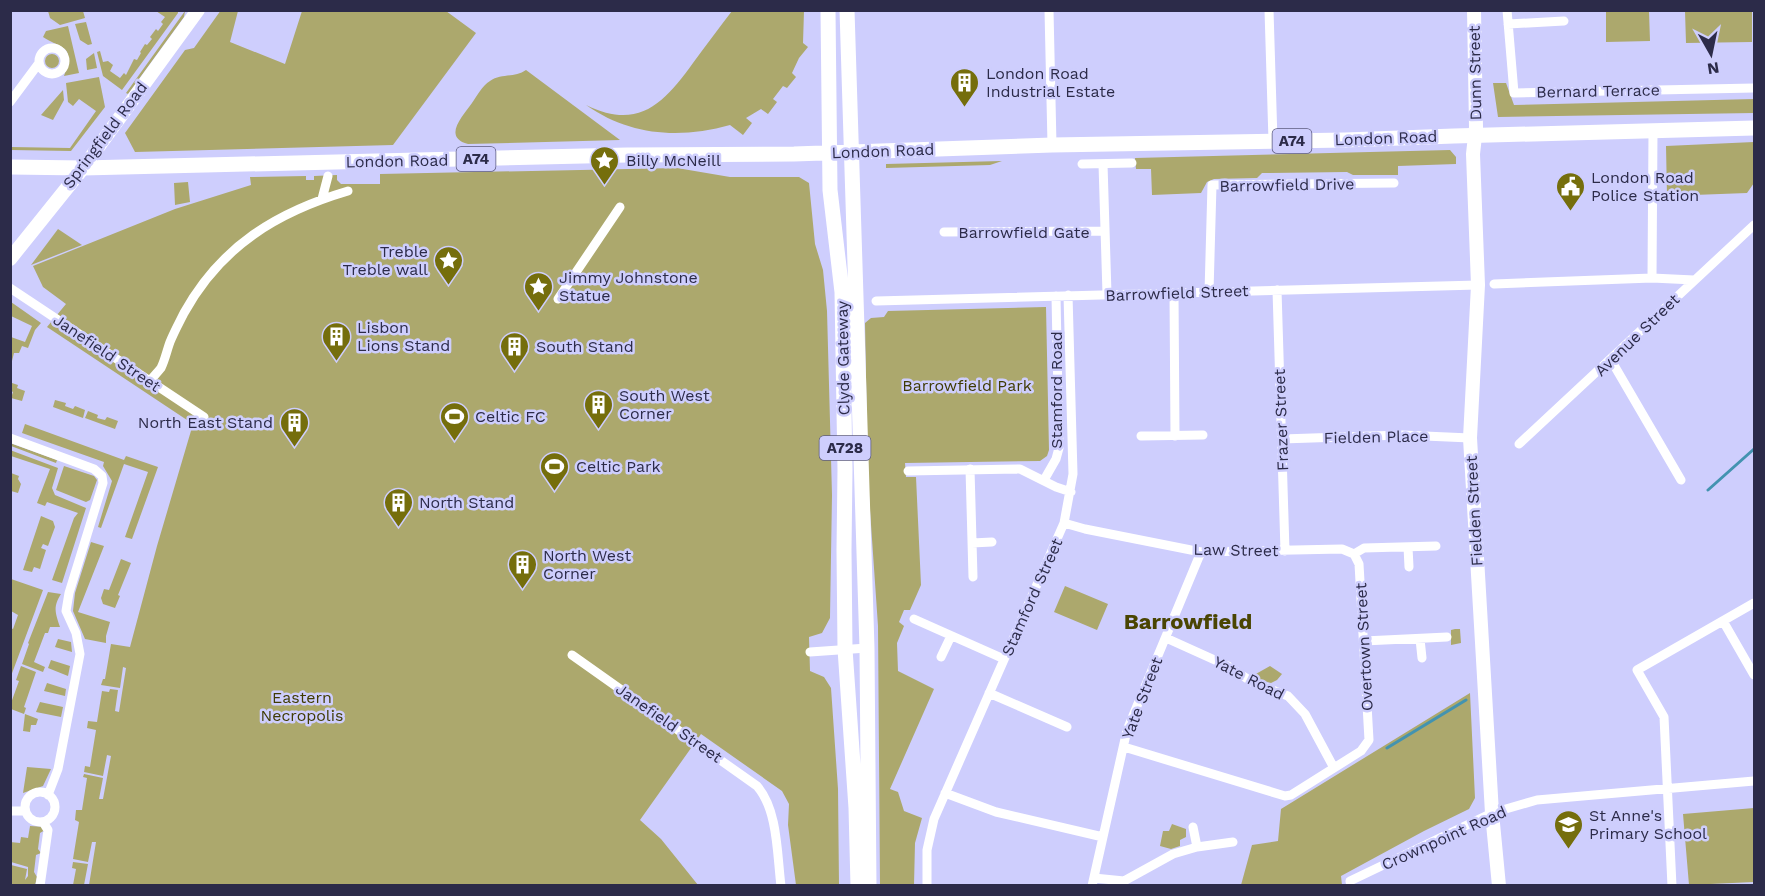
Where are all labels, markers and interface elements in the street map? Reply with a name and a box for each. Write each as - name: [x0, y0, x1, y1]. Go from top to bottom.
- north arrow: [1681, 24, 1741, 84]
- street label: Dunn Street: [1465, 25, 1485, 121]
- text: N: [1706, 58, 1721, 79]
- place label: London Road Industrial Estate: [986, 64, 1115, 101]
- building icon: London Road Industrial Estate: [949, 66, 981, 108]
- street label: Springfield Road: [59, 78, 151, 192]
- street label: Bernard Terrace: [1536, 80, 1660, 102]
- street label: London Road: [1334, 127, 1438, 149]
- road number: A74: [1272, 129, 1312, 153]
- street label: London Road: [831, 140, 935, 162]
- place icon: Billy McNeill: [589, 144, 621, 186]
- road number: A74: [456, 147, 496, 171]
- street label: London Road: [345, 151, 449, 171]
- place label: Billy McNeill: [626, 151, 721, 170]
- place label: London Road Police Station: [1591, 168, 1699, 205]
- public building icon: London Road Police Station: [1554, 170, 1586, 212]
- street label: Barrowfield Drive: [1219, 174, 1355, 196]
- street label: Barrowfield Gate: [958, 223, 1090, 242]
- place label: Treble Treble wall: [343, 242, 428, 279]
- place icon: Treble Treble wall: [433, 244, 465, 286]
- place label: Jimmy Johnstone Statue: [559, 268, 698, 305]
- place icon: Jimmy Johnstone Statue: [522, 270, 554, 312]
- street label: Barrowfield Street: [1105, 281, 1249, 305]
- street label: Avenue Street: [1591, 290, 1683, 380]
- street label: Clyde Gateway: [832, 300, 853, 415]
- street label: Janefield Street: [50, 310, 164, 396]
- place label: Lisbon Lions Stand: [357, 318, 450, 355]
- building icon: Lisbon Lions Stand: [320, 320, 352, 362]
- building icon: South Stand: [499, 330, 531, 372]
- street label: Stamford Road: [1047, 331, 1066, 449]
- place label: South Stand: [536, 337, 634, 356]
- street label: Frazer Street: [1270, 368, 1292, 471]
- park label: Barrowfield Park: [902, 376, 1032, 395]
- place label: South West Corner: [619, 386, 710, 423]
- building icon: South West Corner: [582, 388, 614, 430]
- sports icon: Celtic FC: [438, 400, 470, 442]
- building icon: North East Stand: [278, 406, 310, 448]
- place label: Celtic FC: [475, 407, 546, 426]
- place label: North East Stand: [138, 413, 273, 432]
- street label: Fielden Place: [1323, 427, 1429, 447]
- road number: A728: [820, 436, 870, 460]
- sports icon: Celtic Park: [539, 450, 571, 492]
- street label: Fielden Street: [1462, 455, 1486, 567]
- place label: Celtic Park: [576, 457, 661, 476]
- building icon: North Stand: [382, 486, 414, 528]
- place label: North Stand: [419, 493, 514, 512]
- street label: Stamford Street: [998, 535, 1067, 659]
- street label: Law Street: [1193, 540, 1279, 560]
- place label: North West Corner: [543, 546, 631, 583]
- building icon: North West Corner: [506, 548, 538, 590]
- street label: Overtown Street: [1351, 582, 1377, 712]
- district label: Barrowfield: [1124, 609, 1252, 634]
- street label: Yate Road: [1210, 652, 1288, 704]
- street label: Yate Street: [1118, 654, 1166, 742]
- street label: Janefield Street: [612, 679, 726, 767]
- park label: Eastern Necropolis: [261, 688, 343, 725]
- street label: Crownpoint Road: [1379, 802, 1509, 874]
- place label: St Anne's Primary School: [1589, 806, 1707, 843]
- school or university icon: St Anne's Primary School: [1552, 808, 1584, 850]

